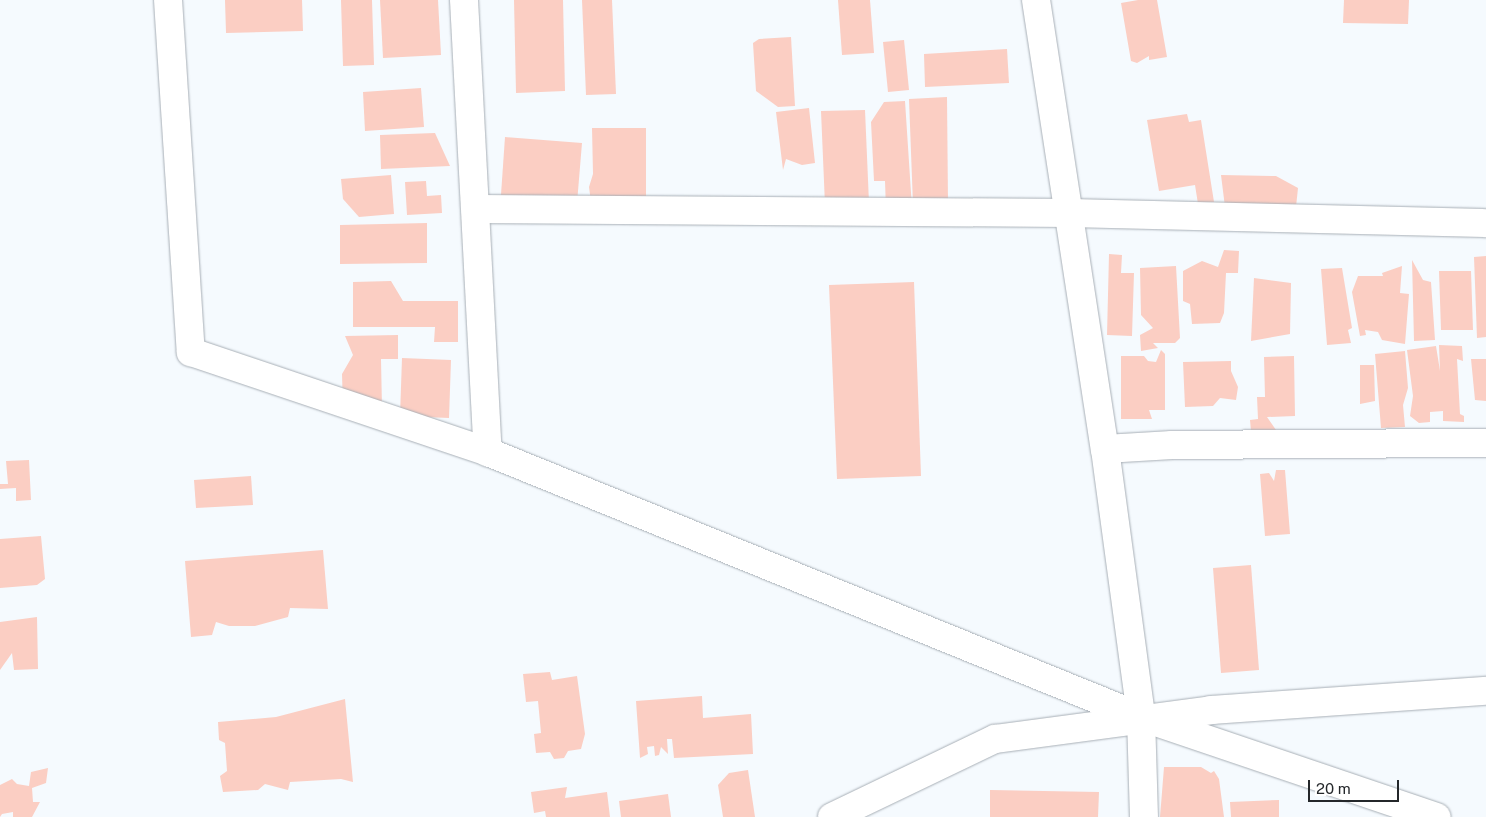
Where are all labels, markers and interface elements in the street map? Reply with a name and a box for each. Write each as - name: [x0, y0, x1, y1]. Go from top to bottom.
- scale bar: [1311, 770, 1402, 802]
- text: 20 m: [1316, 780, 1351, 797]

